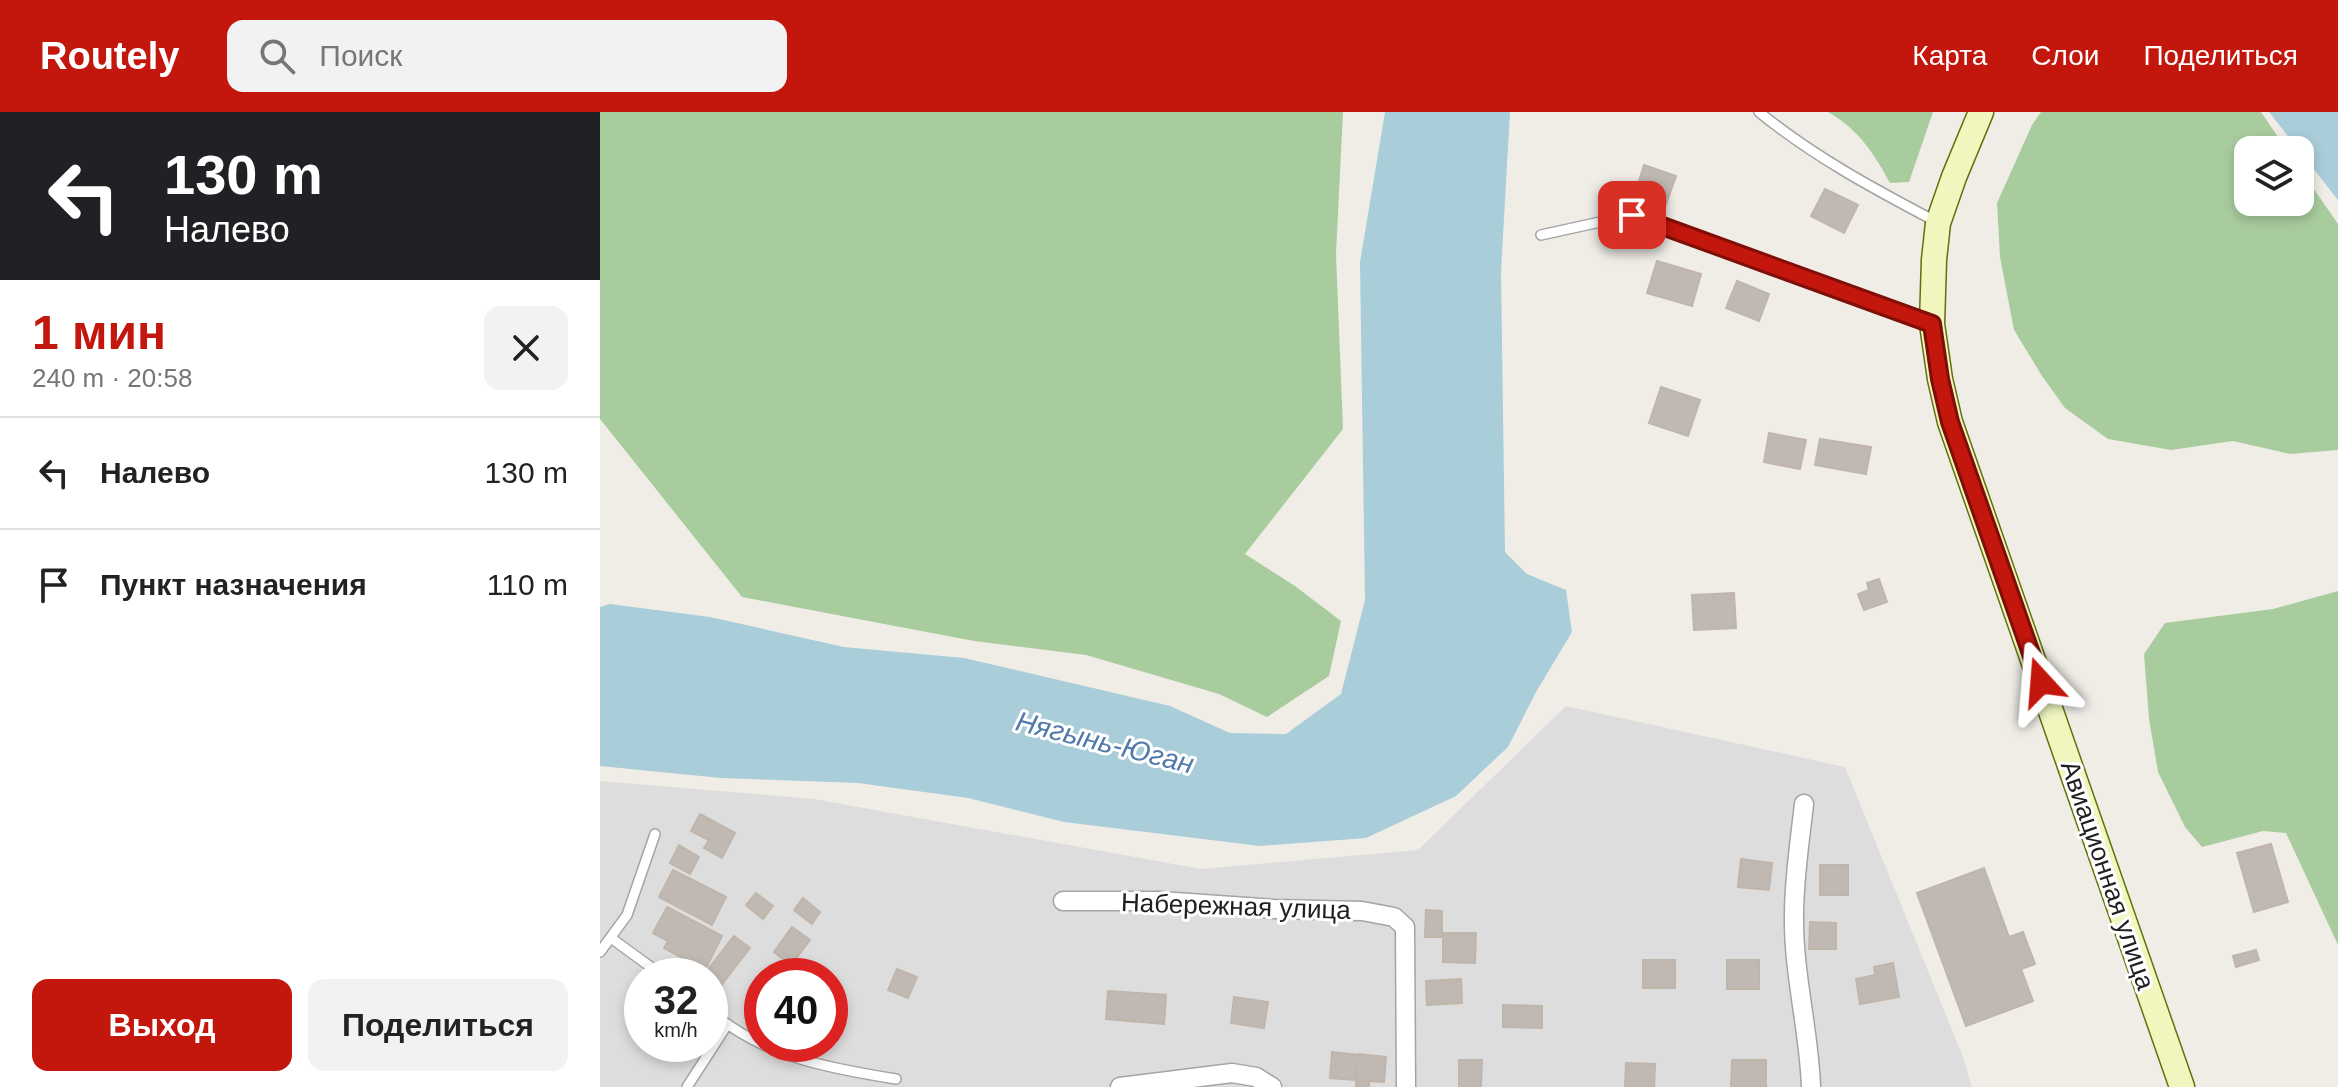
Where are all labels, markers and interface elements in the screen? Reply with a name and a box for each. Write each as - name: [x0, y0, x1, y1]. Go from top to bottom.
- search box: [227, 20, 787, 92]
- icon: search: [255, 34, 299, 78]
- text: Routely: [40, 35, 179, 77]
- text: Поиск: [319, 39, 403, 72]
- text: Карта: [1912, 40, 1987, 71]
- text: Слои: [2031, 40, 2099, 71]
- text: Поделиться: [2143, 40, 2298, 71]
- map controls: [2234, 136, 2314, 216]
- button: layers: [2234, 136, 2314, 216]
- text: 130 m: [164, 143, 323, 206]
- icon: left: [32, 144, 136, 248]
- pin: [1598, 181, 1666, 249]
- icon: arrive: [1610, 193, 1654, 237]
- text: Налево: [164, 209, 290, 250]
- text: 1 мин: [32, 306, 166, 359]
- button: close: [484, 306, 568, 390]
- text: 240 m · 20:58: [32, 363, 192, 393]
- icon: left: [32, 451, 76, 495]
- text: Налево: [100, 456, 210, 489]
- text: 130 m: [485, 456, 568, 489]
- icon: arrive: [32, 563, 76, 607]
- text: Пункт назначения: [100, 568, 367, 601]
- text: 110 m: [487, 568, 568, 601]
- position arrow: [1999, 640, 2083, 724]
- water label: Нягынь-Юган: [1013, 705, 1197, 780]
- street label: Авиационная улица: [2055, 757, 2161, 994]
- street label: Набережная улица: [1121, 887, 1352, 925]
- speed limit sign: 40: [744, 958, 848, 1062]
- text: 32: [654, 978, 698, 1022]
- button: Выход: [32, 979, 292, 1071]
- button: Поделиться: [308, 979, 568, 1071]
- text: km/h: [654, 1019, 698, 1041]

